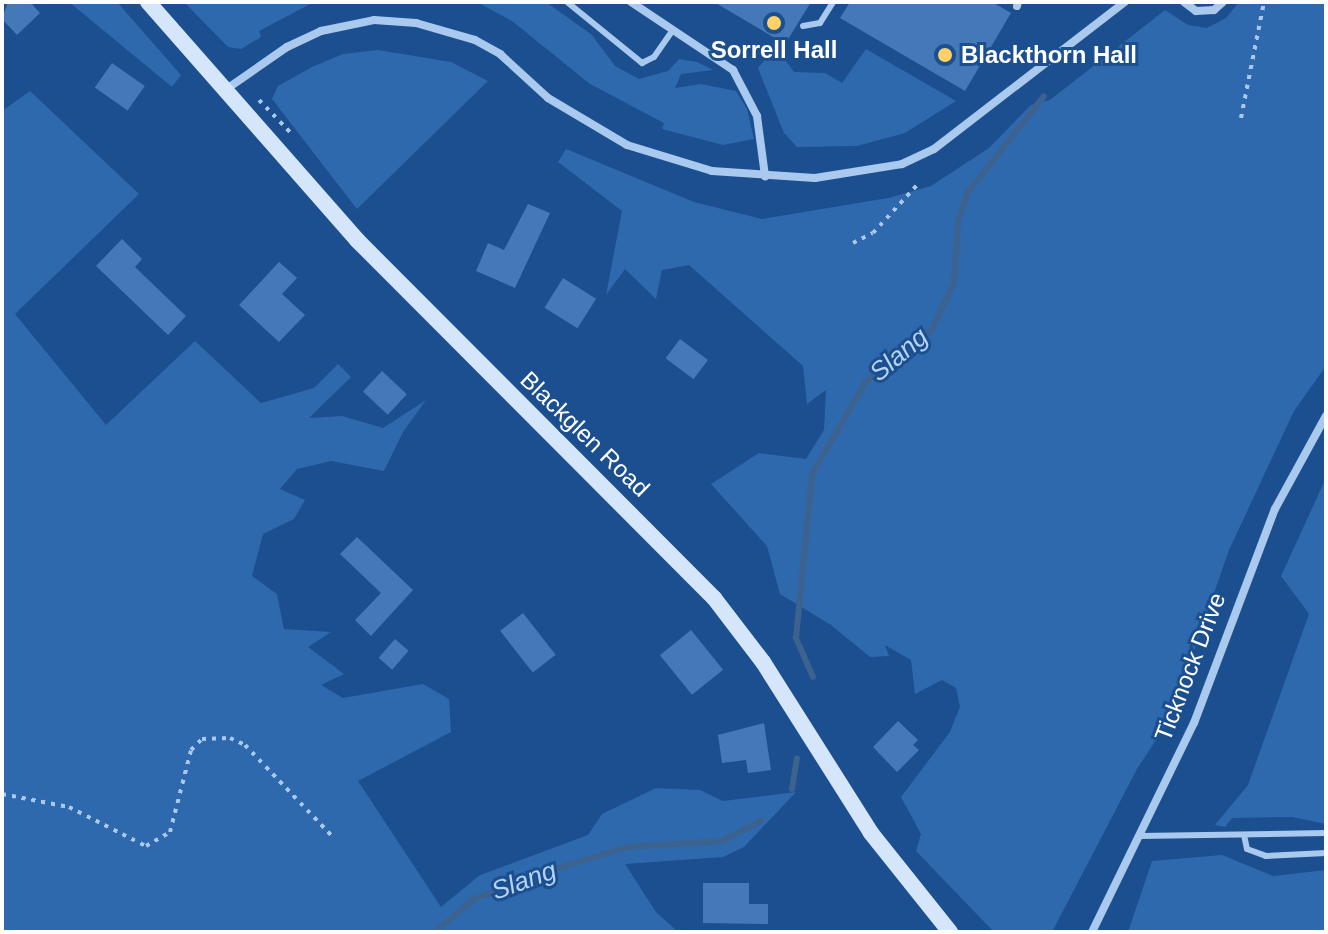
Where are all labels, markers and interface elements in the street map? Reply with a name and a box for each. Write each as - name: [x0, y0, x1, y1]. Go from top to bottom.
- marker: Sorrell Hall: [765, 14, 783, 32]
- place label: Sorrell Hall: [711, 36, 837, 64]
- place label: Blackthorn Hall: [961, 41, 1137, 69]
- marker: Blackthorn Hall: [936, 46, 954, 64]
- water label: Slang: [864, 322, 934, 388]
- street label: Blackglen Road: [515, 365, 655, 503]
- street label: Ticknock Drive: [1149, 589, 1231, 745]
- water label: Slang: [487, 855, 561, 907]

